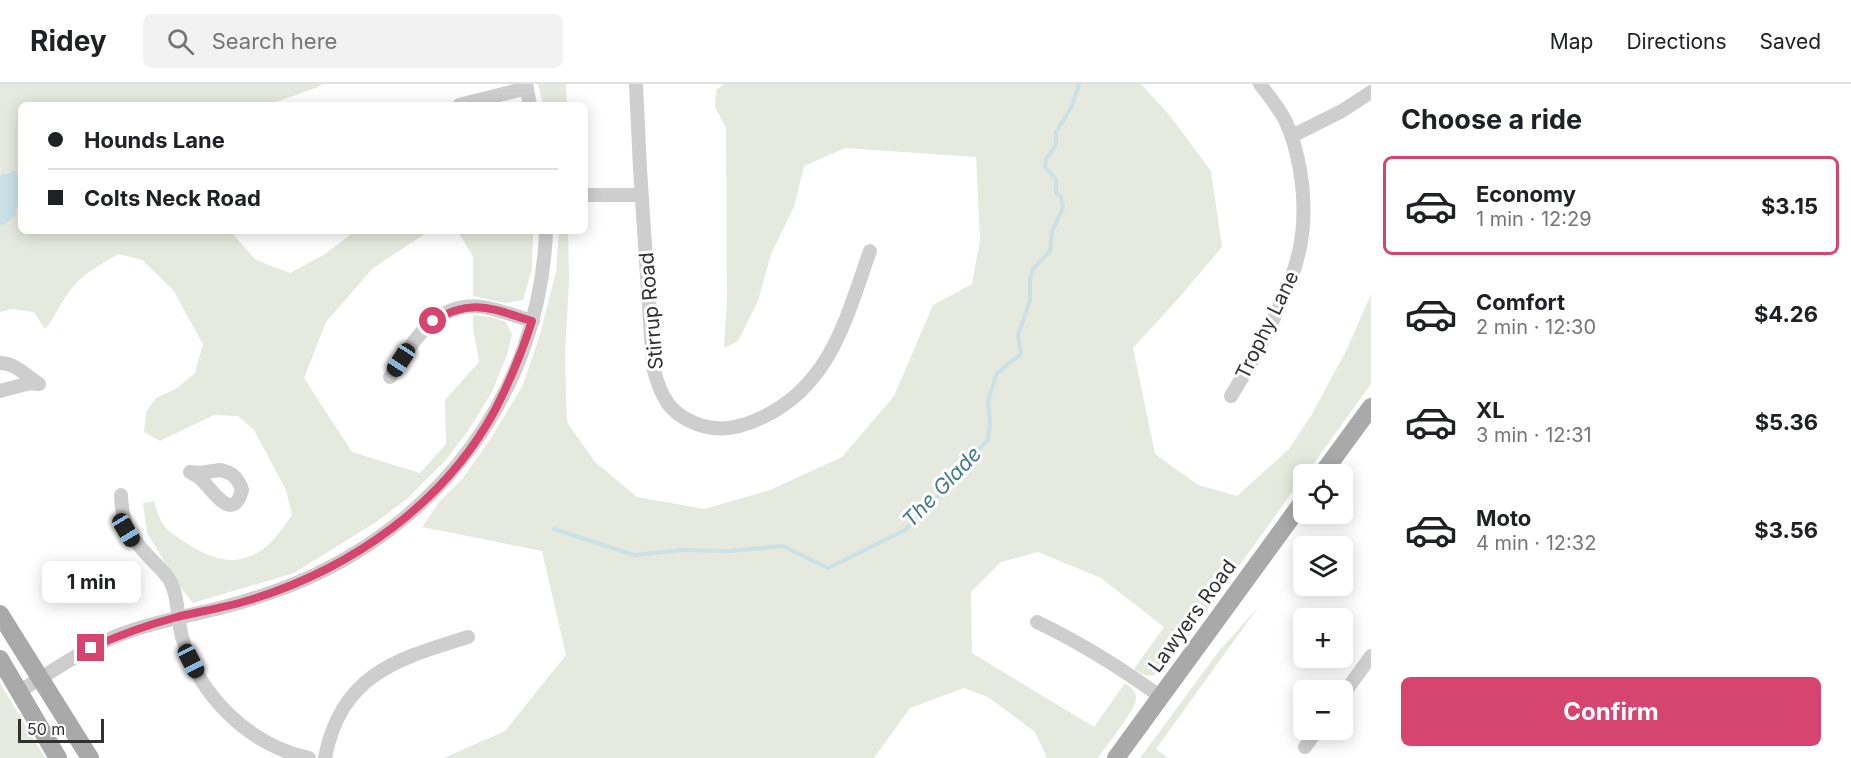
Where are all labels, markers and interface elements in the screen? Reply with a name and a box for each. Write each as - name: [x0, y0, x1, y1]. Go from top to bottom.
- search box: [143, 14, 563, 68]
- text: Ridey: [30, 24, 107, 58]
- icon: search: [164, 25, 197, 58]
- text: Search here: [212, 28, 337, 54]
- text: Map: [1550, 29, 1593, 54]
- text: Directions: [1626, 29, 1727, 54]
- text: Saved: [1760, 29, 1821, 54]
- text: Choose a ride: [1401, 103, 1582, 136]
- text: Hounds Lane: [84, 127, 225, 153]
- icon: car: [1404, 179, 1458, 233]
- text: Economy: [1476, 181, 1576, 207]
- text: Colts Neck Road: [84, 185, 261, 211]
- text: $3.15: [1761, 193, 1818, 219]
- text: 1 min · 12:29: [1476, 207, 1592, 231]
- street label: Stirrup Road: [634, 251, 668, 371]
- street label: Trophy Lane: [1230, 267, 1304, 383]
- icon: car: [1404, 287, 1458, 341]
- text: Comfort: [1476, 289, 1565, 315]
- text: $4.26: [1754, 301, 1818, 327]
- route start: [419, 307, 446, 334]
- text: 2 min · 12:30: [1476, 315, 1596, 339]
- car: [384, 340, 418, 380]
- icon: car: [1404, 395, 1458, 449]
- text: XL: [1476, 397, 1505, 423]
- text: $5.36: [1755, 409, 1818, 435]
- text: 3 min · 12:31: [1476, 423, 1592, 447]
- water label: The Glade: [897, 441, 986, 532]
- map controls: [1293, 464, 1353, 740]
- button: locate: [1293, 464, 1353, 524]
- icon: car: [1404, 503, 1458, 557]
- text: Moto: [1476, 505, 1531, 531]
- car: [109, 510, 143, 550]
- text: $3.56: [1754, 517, 1818, 543]
- text: 4 min · 12:32: [1476, 531, 1596, 555]
- button: layers: [1293, 536, 1353, 596]
- street label: Lawyers Road: [1143, 555, 1241, 677]
- callout: 1 min: [42, 561, 140, 603]
- text: 1 min: [67, 570, 116, 594]
- button: +: [1293, 608, 1353, 668]
- route end: [77, 634, 104, 661]
- car: [175, 641, 207, 681]
- button: Confirm: [1401, 677, 1821, 746]
- button: −: [1293, 680, 1353, 740]
- scale bar: [18, 716, 104, 744]
- text: 50 m: [27, 719, 65, 739]

